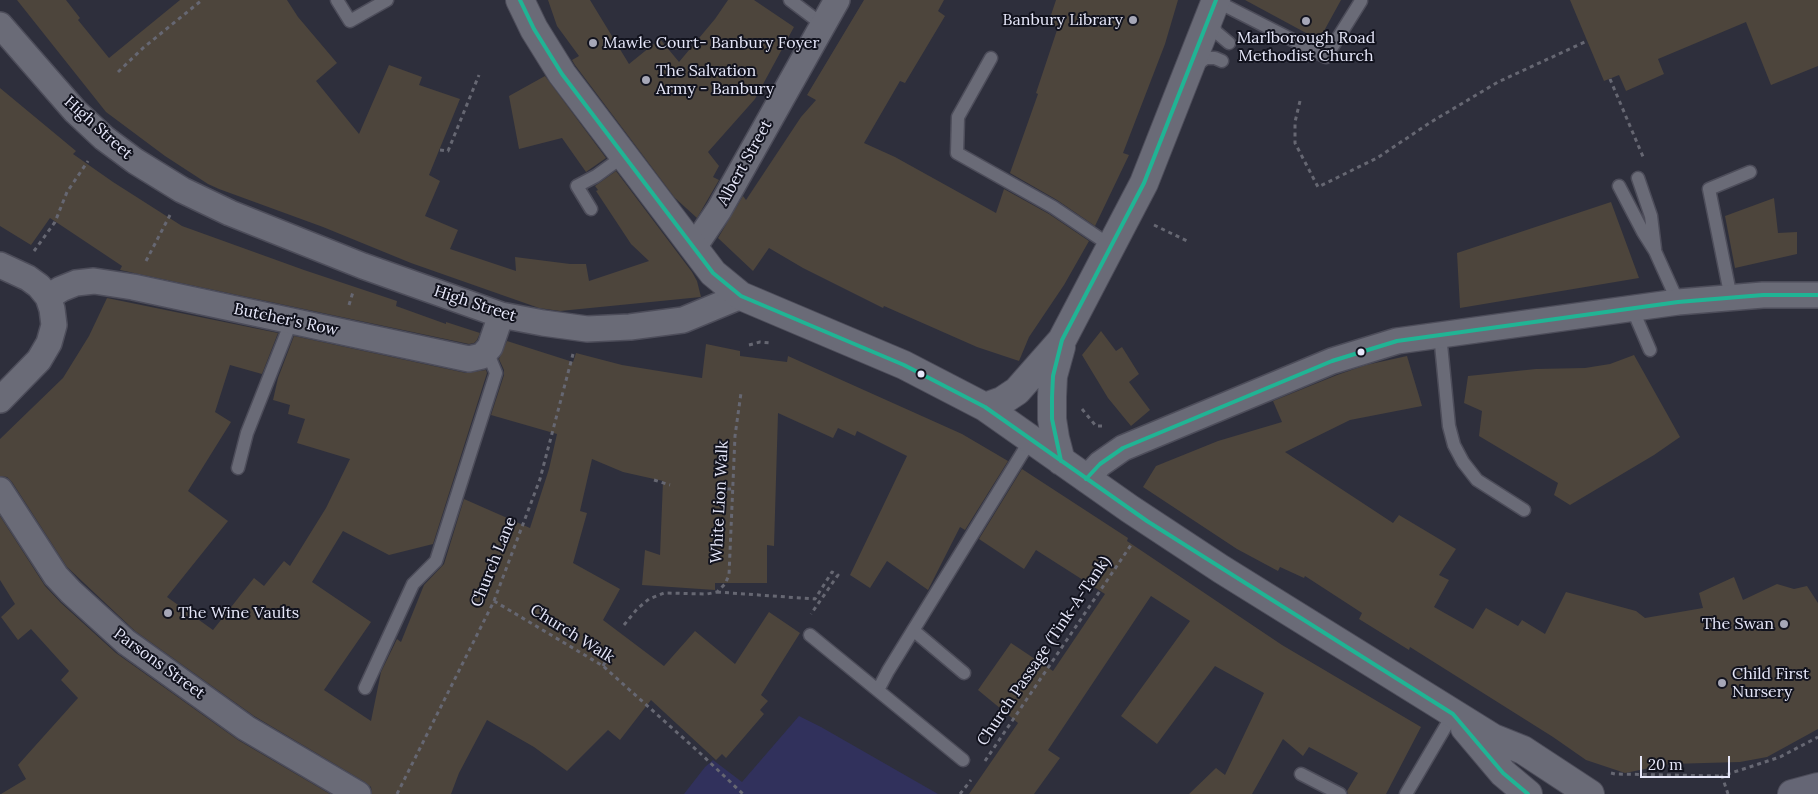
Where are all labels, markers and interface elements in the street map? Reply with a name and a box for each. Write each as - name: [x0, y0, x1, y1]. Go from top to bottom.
- place label: Banbury Library: [1003, 10, 1123, 30]
- marker: Banbury Library: [1127, 14, 1139, 26]
- marker: Marlborough Road Methodist Church: [1300, 15, 1312, 27]
- place label: Marlborough Road Methodist Church: [1237, 28, 1375, 66]
- place label: Mawle Court- Banbury Foyer: [603, 33, 819, 53]
- marker: Mawle Court- Banbury Foyer: [587, 37, 599, 49]
- place label: The Salvation Army - Banbury: [656, 61, 774, 99]
- marker: The Salvation Army - Banbury: [640, 74, 652, 86]
- street label: High Street: [60, 92, 136, 164]
- street label: Albert Street: [714, 117, 776, 209]
- street label: High Street: [431, 282, 519, 326]
- street label: Butcher's Row: [232, 300, 340, 340]
- unlabelled marker: [1356, 347, 1366, 357]
- unlabelled marker: [916, 369, 926, 379]
- street label: White Lion Walk: [707, 440, 733, 564]
- street label: Church Lane: [467, 514, 521, 610]
- street label: Church Passage (Tink-A-Tank): [973, 552, 1115, 750]
- street label: Church Walk: [526, 600, 618, 668]
- place label: The Wine Vaults: [178, 603, 299, 623]
- marker: The Wine Vaults: [162, 607, 174, 619]
- place label: The Swan: [1702, 614, 1774, 634]
- marker: The Swan: [1778, 618, 1790, 630]
- street label: Parsons Street: [110, 624, 208, 704]
- place label: Child First Nursery: [1732, 664, 1809, 702]
- marker: Child First Nursery: [1716, 677, 1728, 689]
- scale bar: [1643, 746, 1733, 778]
- text: 20 m: [1648, 755, 1683, 774]

